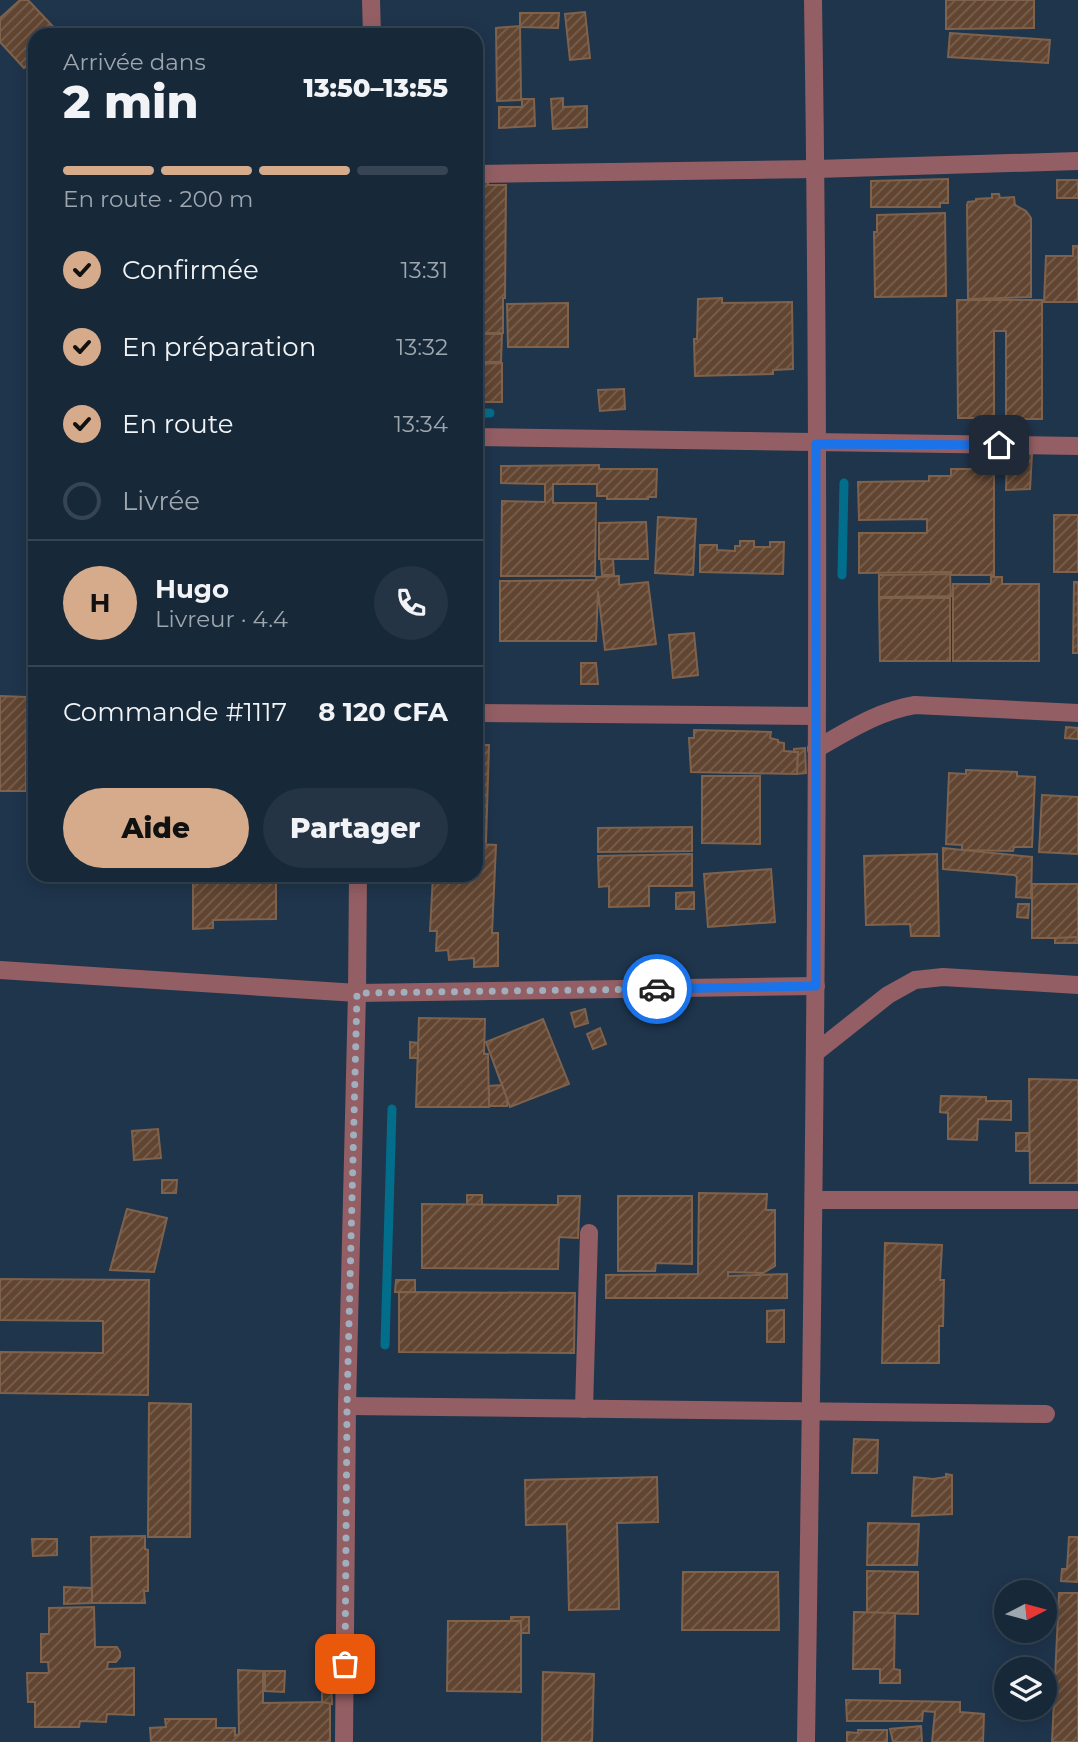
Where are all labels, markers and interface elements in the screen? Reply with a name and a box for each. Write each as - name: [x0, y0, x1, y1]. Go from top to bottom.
- text: Arrivée dans: [63, 48, 206, 76]
- text: 13:50–13:55: [303, 72, 448, 104]
- text: 2 min: [63, 73, 198, 130]
- text: En route · 200 m: [63, 185, 253, 213]
- icon: check: [63, 251, 101, 289]
- text: Confirmée: [122, 254, 259, 286]
- text: 13:31: [401, 256, 448, 284]
- icon: check: [63, 328, 101, 366]
- text: En préparation: [122, 331, 316, 363]
- text: 13:32: [396, 333, 448, 361]
- icon: check: [63, 405, 101, 443]
- text: En route: [122, 408, 233, 440]
- text: 13:34: [394, 410, 448, 438]
- pin: [969, 415, 1029, 475]
- icon: home: [980, 426, 1018, 464]
- text: Livrée: [122, 485, 200, 517]
- button: phone: [374, 566, 448, 640]
- text: Hugo: [155, 573, 229, 605]
- text: H: [89, 587, 111, 619]
- text: Livreur · 4.4: [155, 605, 288, 633]
- text: Commande #1117: [63, 696, 287, 728]
- text: 8 120 CFA: [318, 696, 448, 728]
- button: Aide: [63, 788, 249, 868]
- button: Partager: [263, 788, 448, 868]
- courier: [622, 954, 692, 1024]
- icon: car: [638, 970, 676, 1008]
- north arrow: [994, 1580, 1057, 1643]
- map controls: [994, 1580, 1057, 1720]
- pin: [315, 1634, 375, 1694]
- icon: bag: [326, 1645, 364, 1683]
- button: layers: [994, 1657, 1057, 1720]

